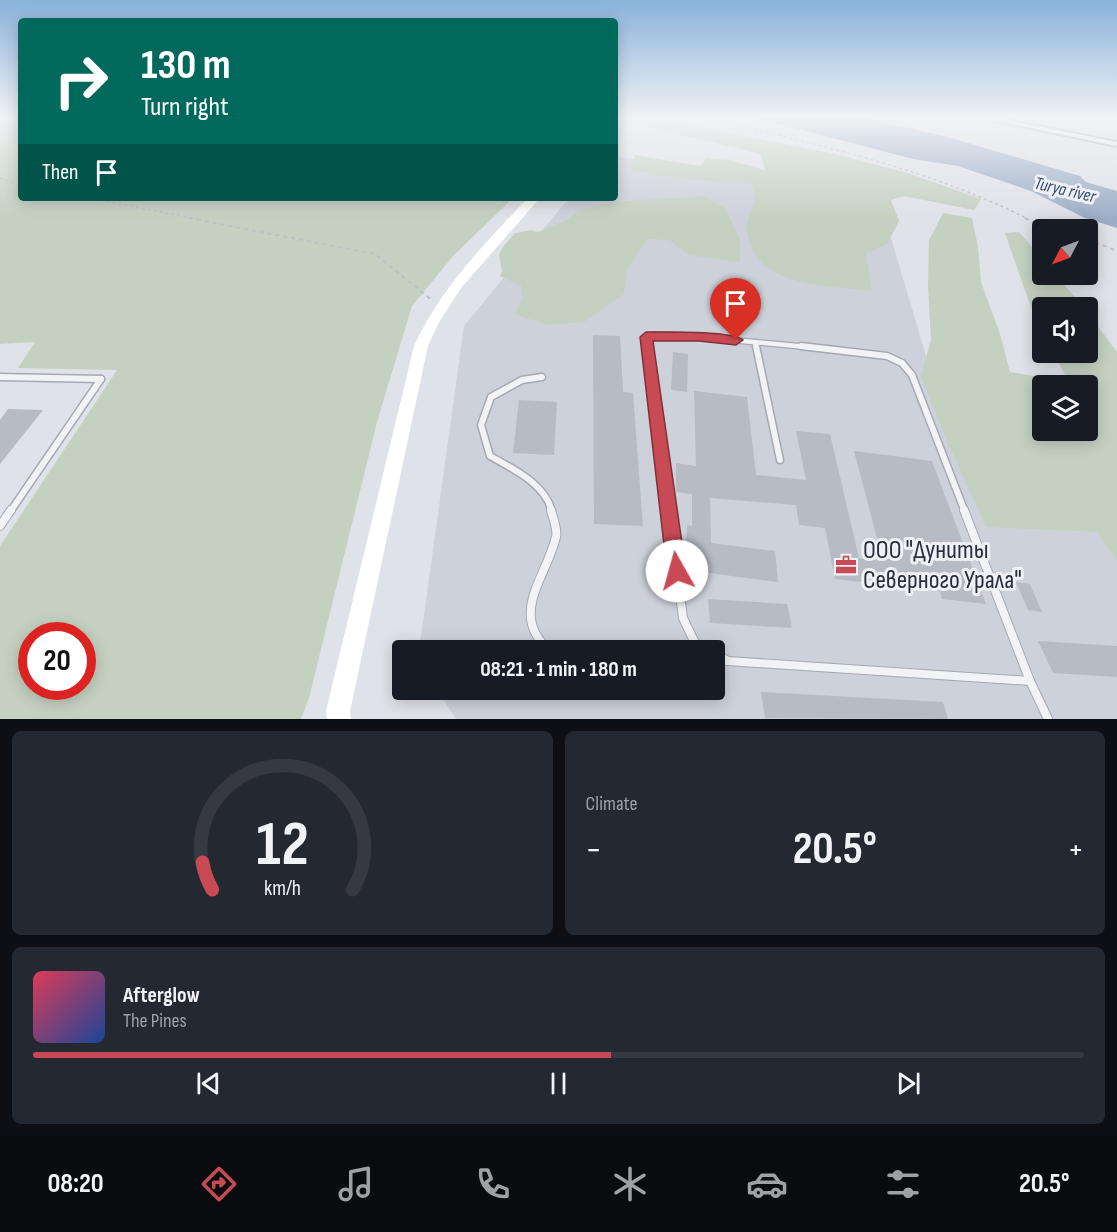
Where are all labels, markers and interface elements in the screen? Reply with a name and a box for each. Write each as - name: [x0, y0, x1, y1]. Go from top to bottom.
- text: 130 m: [141, 40, 231, 91]
- icon: right: [42, 42, 120, 120]
- text: Turn right: [141, 91, 228, 123]
- icon: arrive: [90, 156, 123, 189]
- text: Then: [42, 159, 78, 186]
- water label: Turya river: [1032, 173, 1099, 207]
- north arrow: [1032, 219, 1098, 285]
- map controls: [1032, 219, 1098, 441]
- pin: [710, 278, 761, 340]
- icon: arrive: [719, 287, 752, 320]
- button: sound: [1032, 297, 1098, 363]
- button: layers: [1032, 375, 1098, 441]
- place label: ООО "Дуниты Северного Урала": [863, 535, 1022, 596]
- position arrow: [645, 539, 709, 603]
- office icon: ООО "Дуниты Северного Урала": [834, 553, 858, 577]
- speed limit sign: 20: [18, 622, 96, 700]
- text: 08:21 · 1 min · 180 m: [480, 656, 637, 683]
- text: Climate: [586, 792, 638, 816]
- text: 12: [256, 808, 308, 883]
- text: 20.5°: [793, 822, 877, 877]
- text: −: [586, 830, 602, 870]
- text: +: [1068, 830, 1084, 870]
- text: km/h: [264, 876, 301, 901]
- text: Afterglow: [123, 982, 200, 1009]
- text: The Pines: [123, 1009, 187, 1033]
- icon: previous: [192, 1067, 225, 1100]
- icon: pause: [542, 1067, 575, 1100]
- icon: next: [892, 1067, 925, 1100]
- icon: directions: [198, 1163, 240, 1205]
- icon: music: [335, 1163, 377, 1205]
- icon: phone: [472, 1163, 514, 1205]
- icon: climate: [609, 1163, 651, 1205]
- icon: car: [746, 1163, 788, 1205]
- icon: filters: [882, 1163, 924, 1205]
- text: 08:20: [47, 1168, 104, 1200]
- text: 20.5°: [1019, 1168, 1070, 1200]

